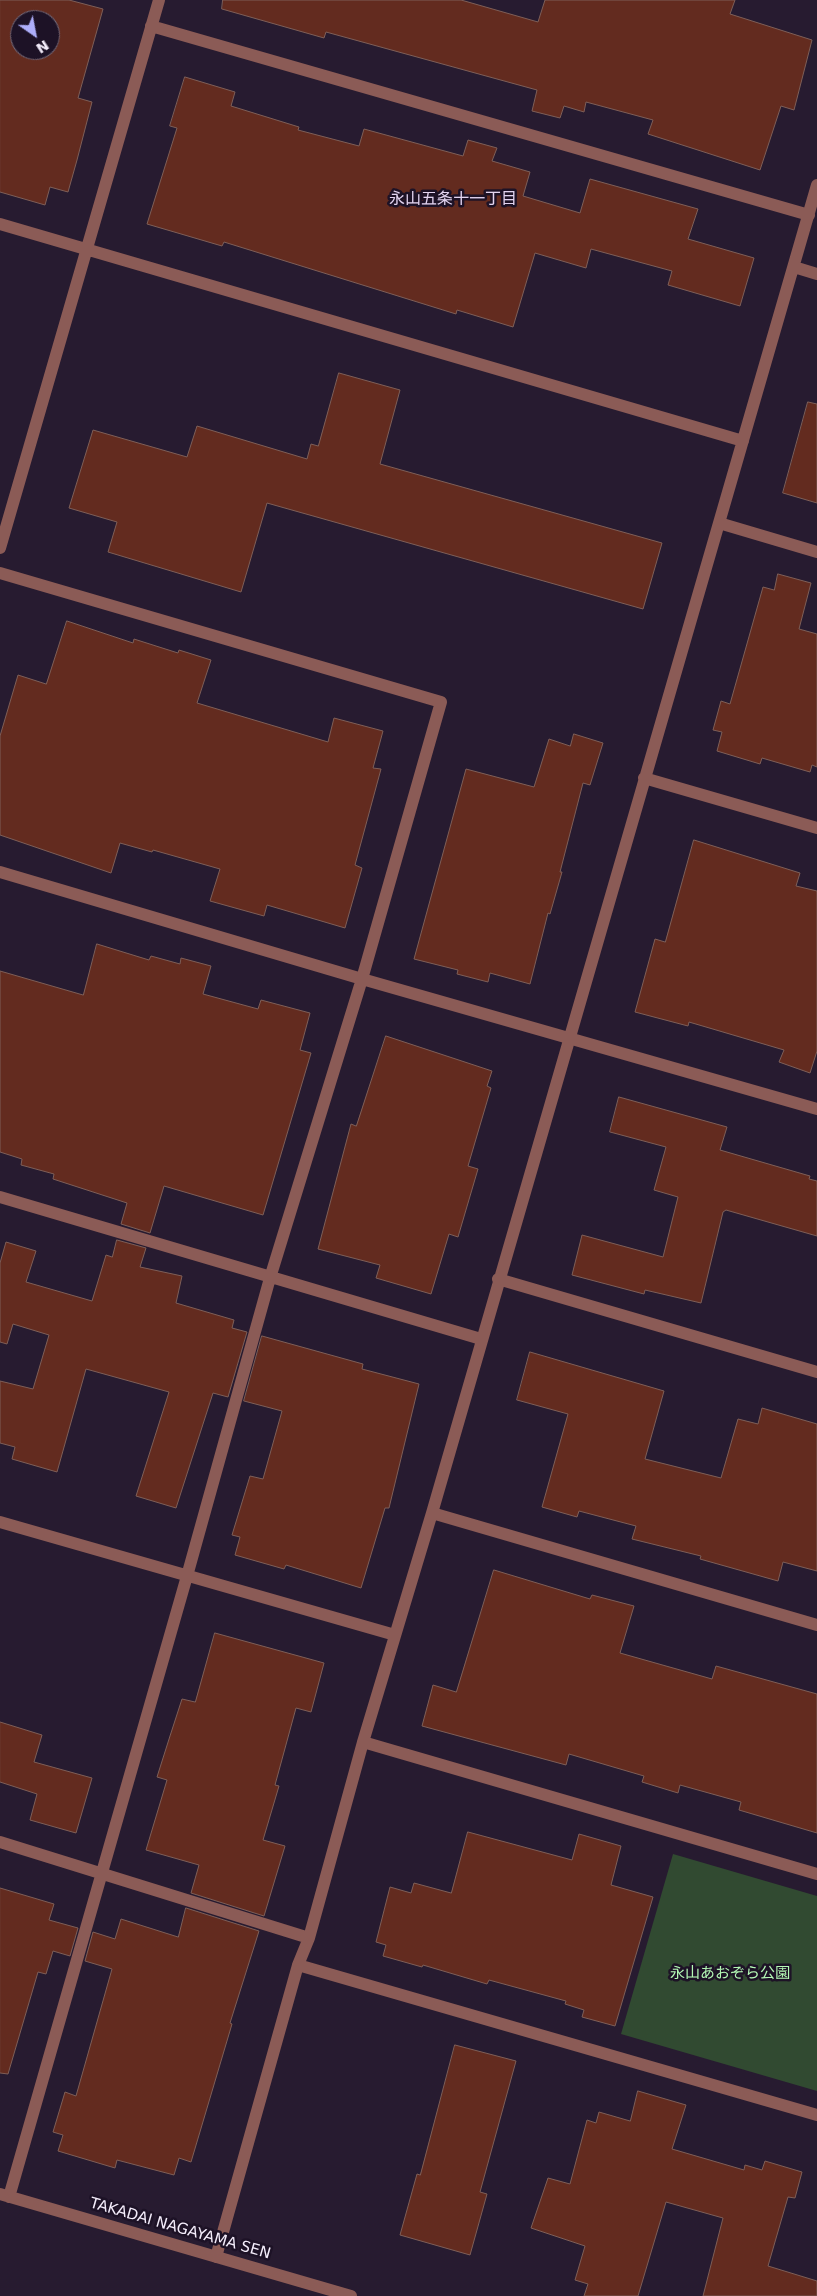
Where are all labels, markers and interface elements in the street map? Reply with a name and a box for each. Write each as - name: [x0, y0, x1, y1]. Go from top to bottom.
- north arrow: [10, 10, 60, 60]
- text: N: [33, 37, 52, 57]
- district label: 永山五条十一丁目: [389, 190, 517, 210]
- park label: 永山あおぞら公園: [670, 1965, 790, 1983]
- street label: TAKADAI NAGAYAMA SEN: [88, 2195, 272, 2263]

